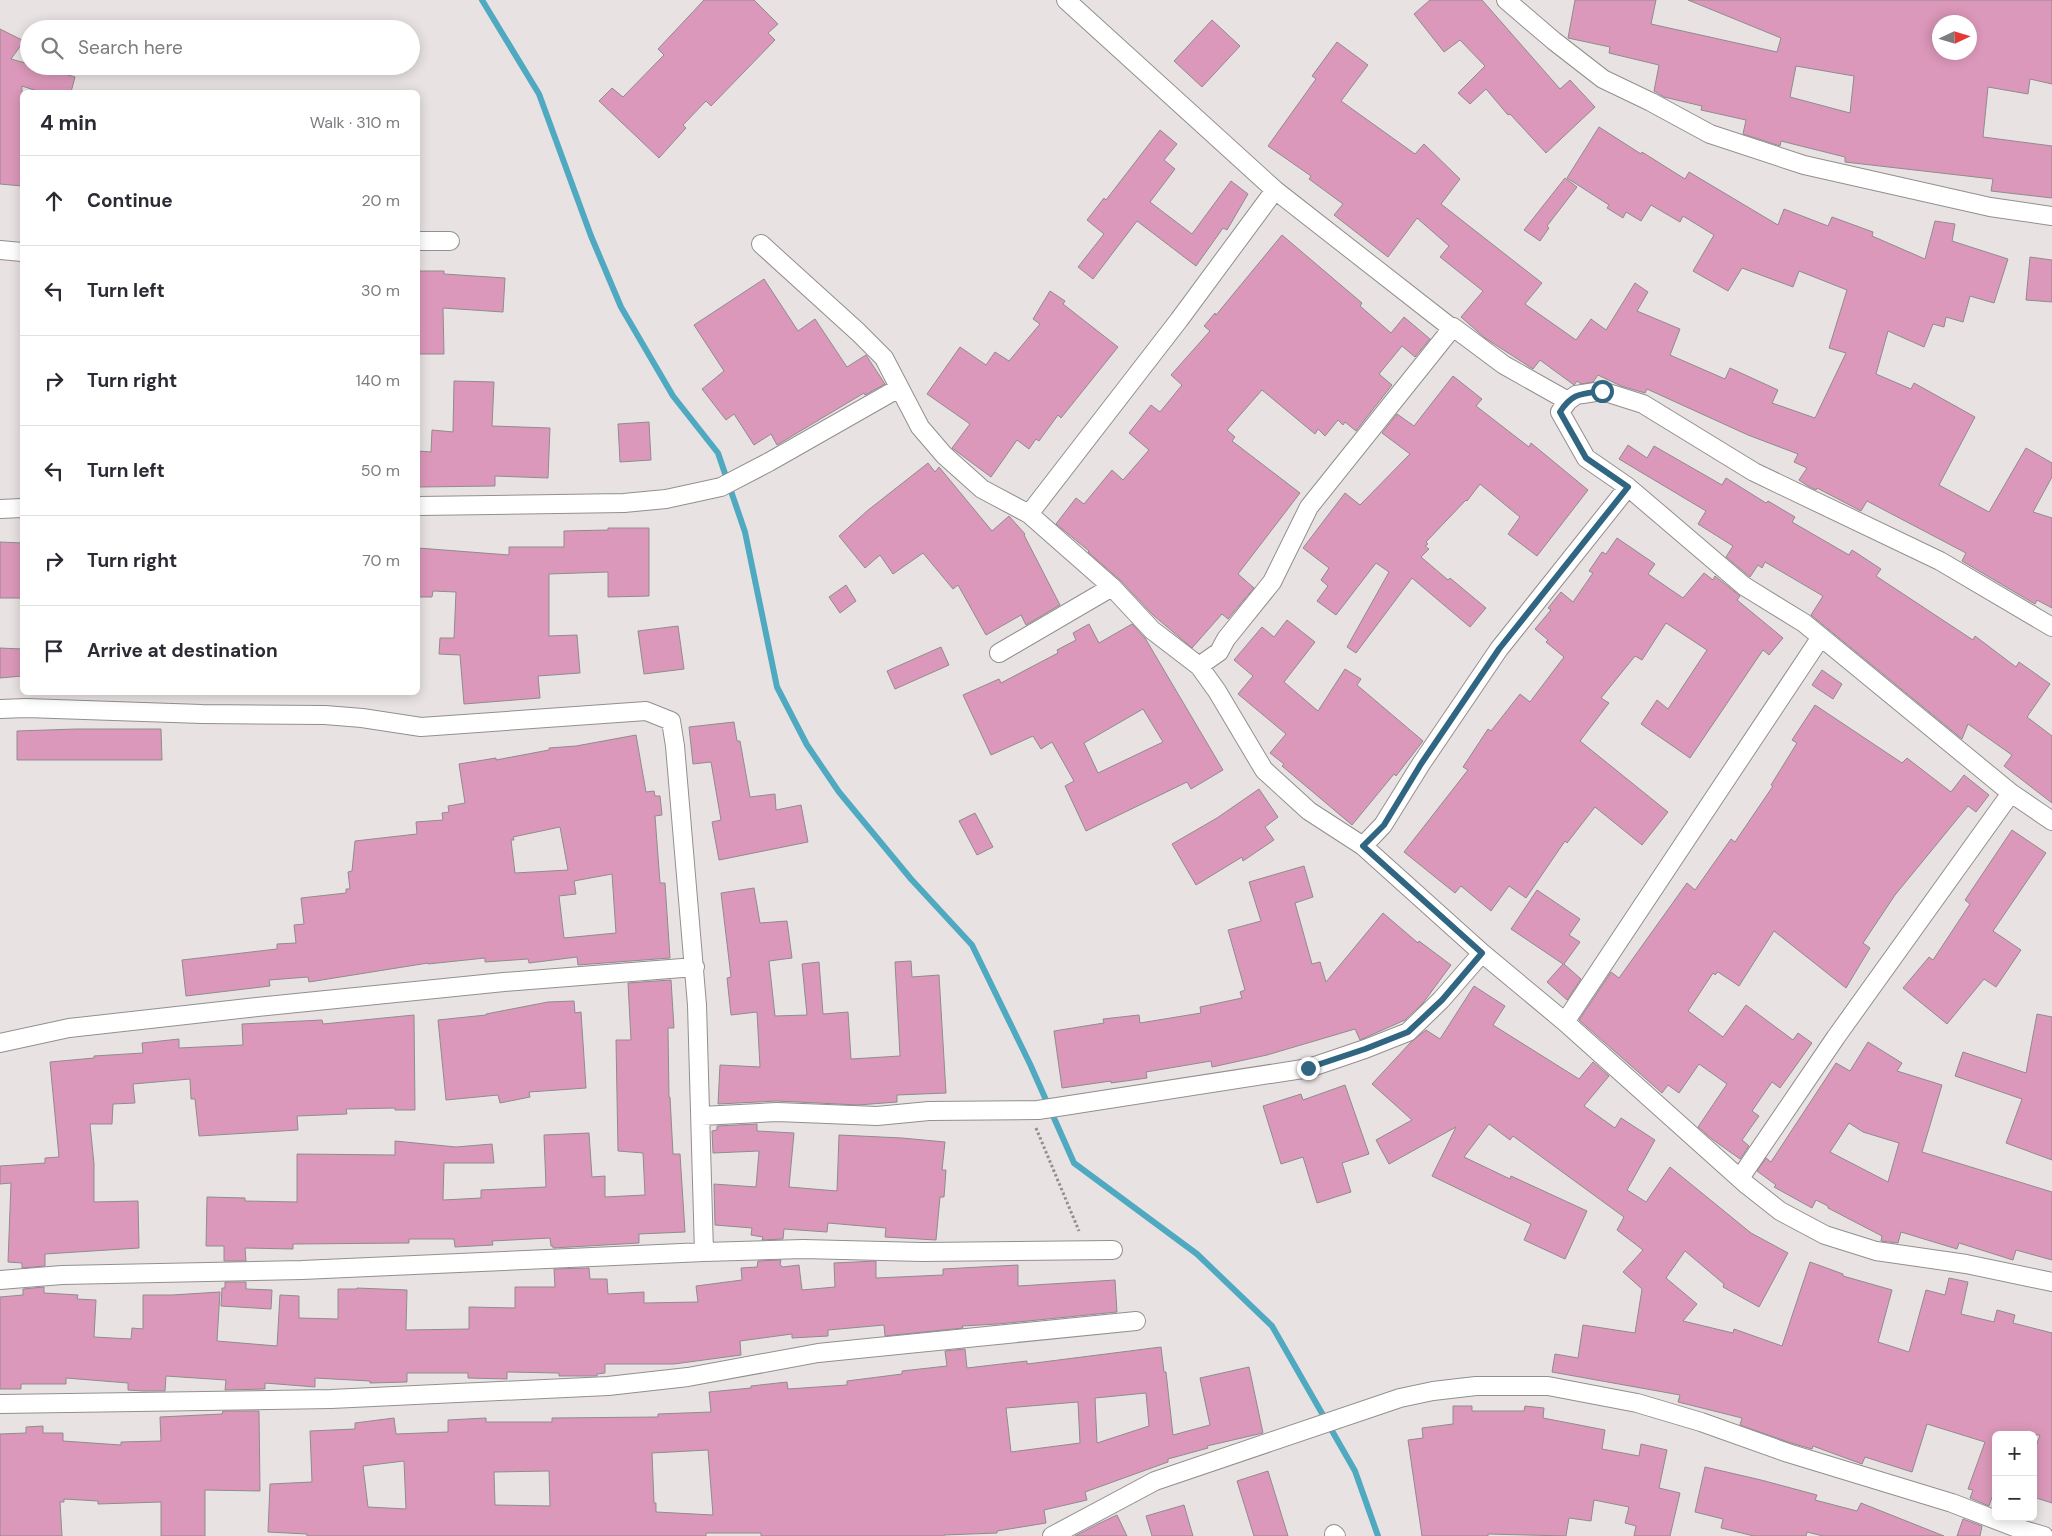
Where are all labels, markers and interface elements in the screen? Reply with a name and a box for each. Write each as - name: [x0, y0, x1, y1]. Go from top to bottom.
- north arrow: [1932, 15, 1977, 60]
- search box: [20, 20, 420, 75]
- icon: search: [38, 34, 66, 62]
- text: Search here: [78, 35, 183, 60]
- text: 4 min: [40, 109, 97, 137]
- text: Walk · 310 m: [310, 112, 400, 133]
- icon: ahead: [40, 187, 68, 215]
- text: Continue: [87, 188, 173, 213]
- text: 20 m: [361, 190, 400, 211]
- icon: left: [40, 277, 68, 305]
- text: Turn left: [87, 278, 165, 303]
- text: 30 m: [361, 280, 400, 301]
- icon: right: [40, 367, 68, 395]
- text: Turn right: [87, 368, 177, 393]
- text: 140 m: [356, 370, 400, 391]
- route start: [1591, 380, 1614, 403]
- icon: left: [40, 457, 68, 485]
- text: Turn left: [87, 458, 165, 483]
- text: 50 m: [361, 460, 400, 481]
- icon: right: [40, 547, 68, 575]
- text: Turn right: [87, 548, 177, 573]
- text: 70 m: [362, 550, 400, 571]
- icon: arrive: [40, 637, 68, 665]
- text: Arrive at destination: [87, 638, 278, 663]
- route end: [1297, 1057, 1320, 1080]
- map controls: [1992, 1431, 2037, 1521]
- button: +: [1992, 1431, 2037, 1476]
- button: −: [1992, 1476, 2037, 1521]

